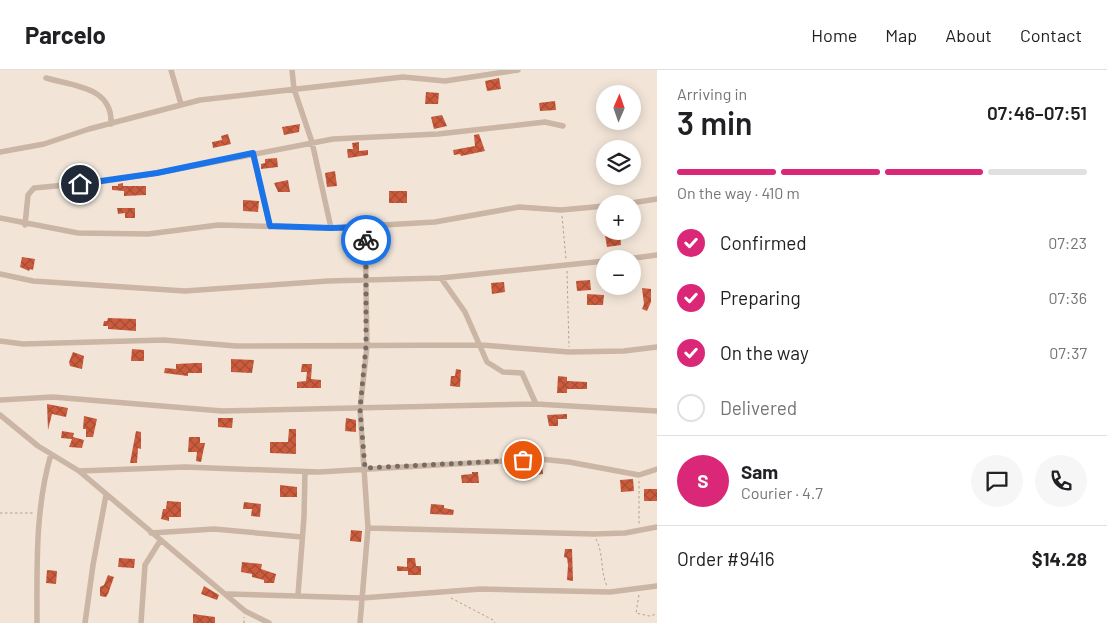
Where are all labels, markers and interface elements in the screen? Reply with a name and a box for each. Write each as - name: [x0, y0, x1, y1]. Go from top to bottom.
- text: Parcelo: [25, 20, 106, 49]
- text: Home: [811, 24, 857, 46]
- text: Map: [885, 24, 917, 46]
- text: About: [945, 24, 992, 46]
- text: Contact: [1020, 24, 1082, 46]
- text: Arriving in: [677, 84, 747, 103]
- north arrow: [596, 85, 641, 130]
- map controls: [596, 85, 641, 295]
- text: 07:46–07:51: [987, 101, 1087, 124]
- text: 3 min: [677, 103, 753, 141]
- button: layers: [596, 140, 641, 185]
- pin: [59, 163, 101, 205]
- icon: home: [66, 170, 94, 198]
- text: On the way · 410 m: [677, 183, 800, 202]
- button: +: [596, 195, 641, 240]
- courier: [341, 215, 391, 265]
- icon: bike: [352, 226, 380, 254]
- icon: check: [677, 229, 705, 257]
- text: Confirmed: [720, 231, 807, 254]
- text: 07:23: [1048, 233, 1087, 252]
- button: −: [596, 250, 641, 295]
- icon: check: [677, 284, 705, 312]
- text: Preparing: [720, 286, 801, 309]
- text: 07:36: [1048, 288, 1087, 307]
- icon: check: [677, 339, 705, 367]
- text: On the way: [720, 341, 809, 364]
- text: 07:37: [1049, 343, 1087, 362]
- text: Delivered: [720, 396, 797, 419]
- pin: [502, 439, 544, 481]
- icon: bag: [509, 446, 537, 474]
- button: chat: [971, 455, 1023, 507]
- button: phone: [1035, 455, 1087, 507]
- text: Sam: [741, 460, 778, 483]
- text: S: [697, 469, 709, 492]
- text: Courier · 4.7: [741, 483, 823, 502]
- text: Order #9416: [677, 547, 774, 570]
- text: $14.28: [1032, 547, 1087, 570]

